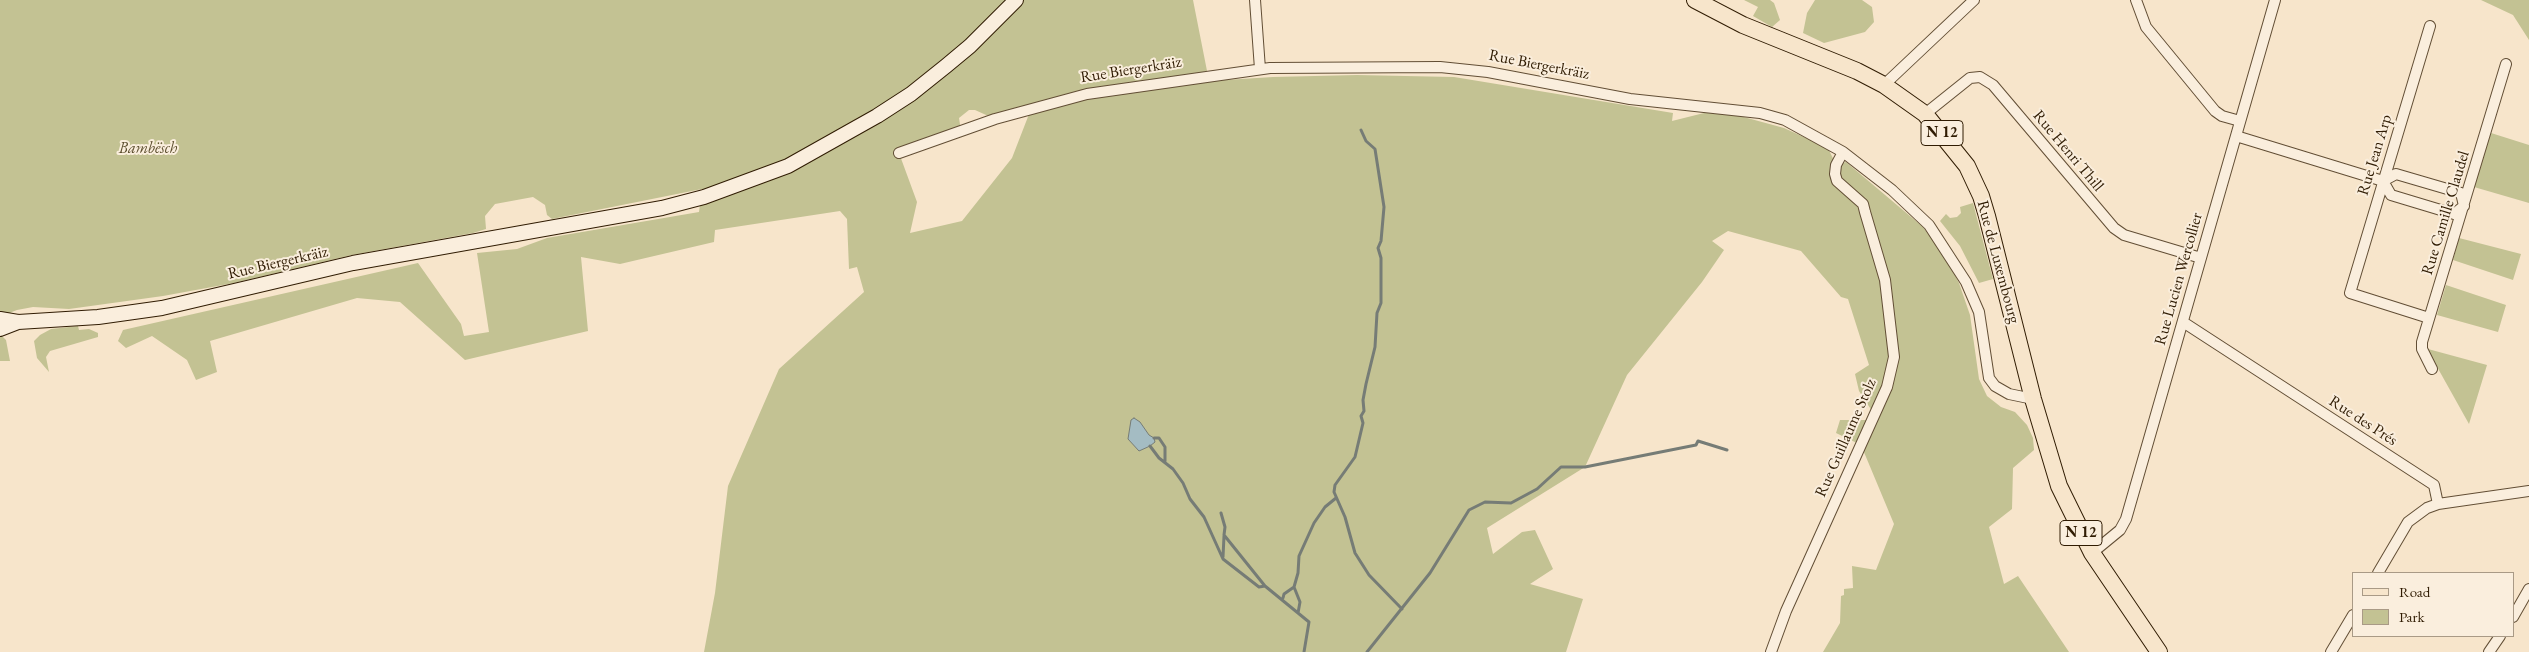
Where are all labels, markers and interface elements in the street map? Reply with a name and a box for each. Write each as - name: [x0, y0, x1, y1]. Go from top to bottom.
- street label: Rue Biergerkräiz: [1487, 46, 1591, 84]
- street label: Rue Biergerkräiz: [1079, 53, 1183, 87]
- street label: Rue Henri Thill: [2029, 107, 2107, 195]
- street label: Rue Jean Arp: [2354, 112, 2396, 198]
- road number: N 12: [1921, 120, 1963, 146]
- park label: Bambësch: [119, 139, 177, 159]
- street label: Rue Camille Claudel: [2418, 149, 2474, 277]
- street label: Rue de Luxembourg: [1972, 198, 2024, 326]
- street label: Rue Lucien Wercollier: [2151, 210, 2207, 348]
- street label: Rue Biergerkräiz: [226, 242, 330, 284]
- street label: Rue Guillaume Stolz: [1811, 376, 1881, 500]
- street label: Rue des Prés: [2325, 392, 2401, 450]
- road number: N 12: [2060, 520, 2102, 546]
- legend: [2352, 572, 2514, 637]
- text: Road: [2399, 582, 2430, 601]
- text: Park: [2399, 607, 2425, 626]

